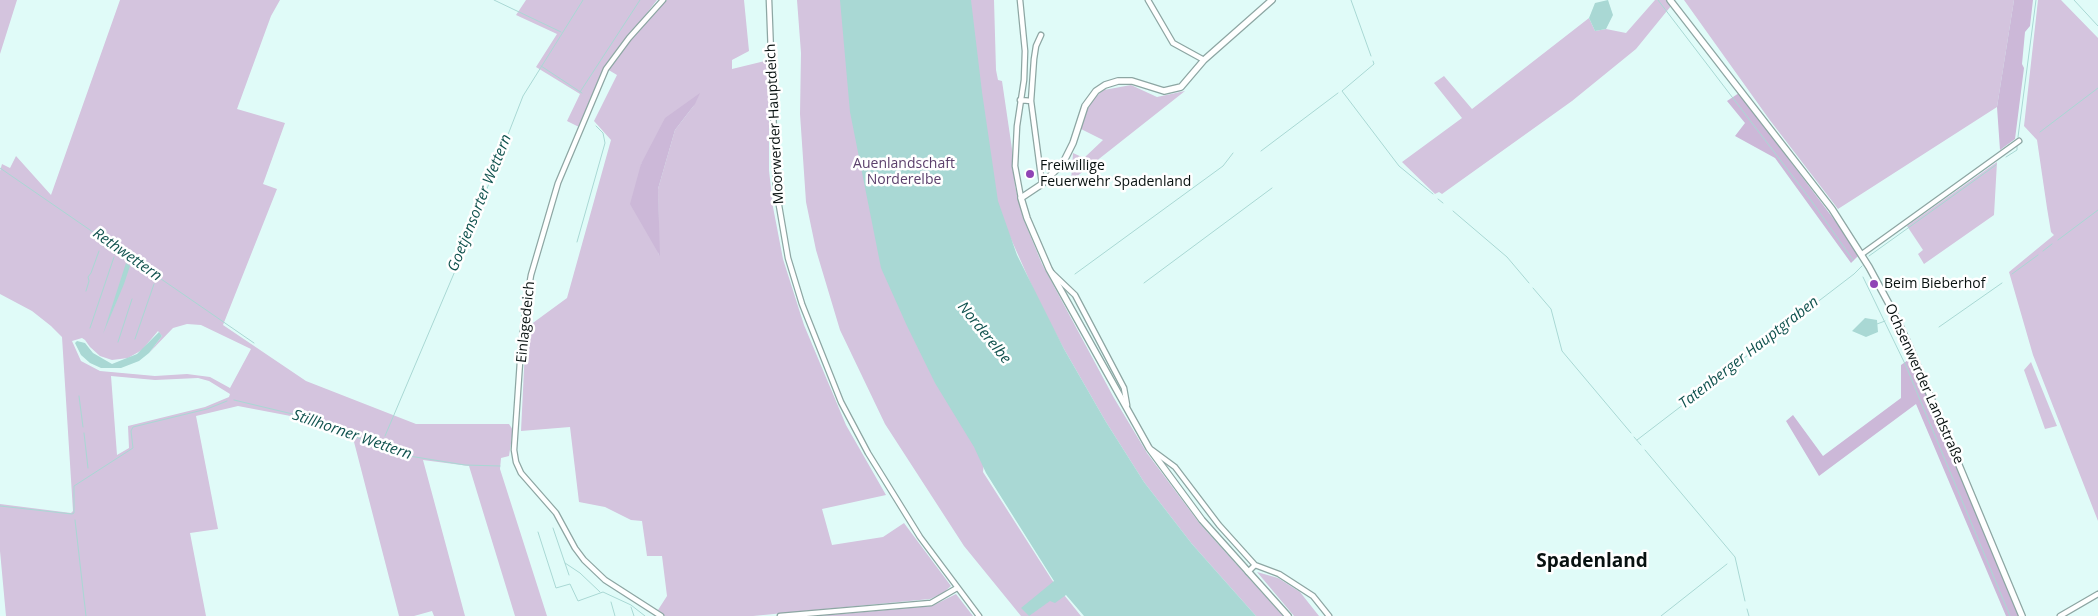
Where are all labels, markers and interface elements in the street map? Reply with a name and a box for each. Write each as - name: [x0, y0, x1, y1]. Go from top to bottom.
- street label: Moorwerder Hauptdeich: [762, 43, 788, 205]
- water label: Goetjensorter Wettern: [444, 132, 516, 274]
- park label: Auenlandschaft Norderelbe: [853, 156, 955, 188]
- place label: Freiwillige Feuerwehr Spadenland: [1040, 158, 1191, 190]
- marker: Freiwillige Feuerwehr Spadenland: [1024, 168, 1036, 180]
- water label: Rethwettern: [89, 225, 165, 285]
- place label: Beim Bieberhof: [1884, 276, 1985, 292]
- marker: Beim Bieberhof: [1868, 278, 1880, 290]
- street label: Einlagedeich: [513, 280, 539, 364]
- water label: Tatenberger Hauptgraben: [1676, 293, 1822, 413]
- water label: Norderelbe: [954, 298, 1014, 368]
- street label: Ochsenwerder Landstraße: [1881, 301, 1967, 467]
- water label: Stillhorner Wettern: [290, 406, 414, 464]
- district label: Spadenland: [1536, 551, 1648, 573]

